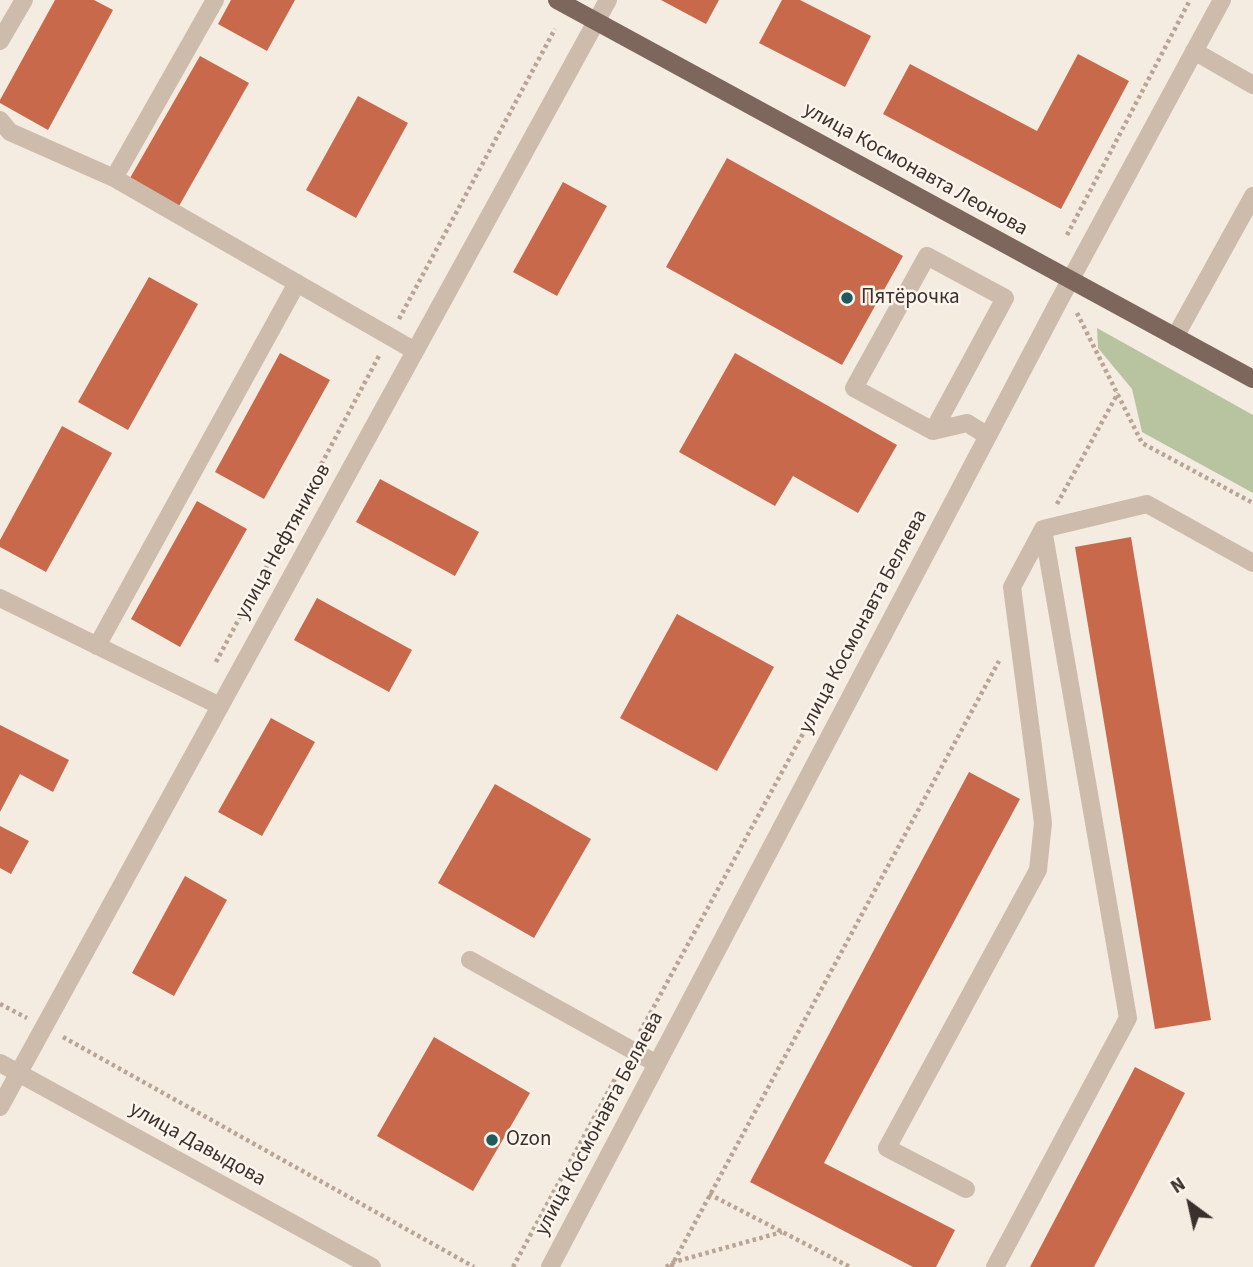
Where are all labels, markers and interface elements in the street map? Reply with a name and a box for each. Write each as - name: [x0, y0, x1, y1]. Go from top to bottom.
- street label: улица Космонавта Леонова: [798, 98, 1032, 242]
- place label: Пятёрочка: [861, 285, 960, 311]
- marker: Пятёрочка: [839, 290, 855, 306]
- street label: улица Нефтяников: [231, 460, 337, 624]
- street label: улица Космонавта Беляева: [794, 506, 934, 738]
- street label: улица Космонавта Беляева: [530, 1008, 670, 1240]
- street label: улица Давыдова: [124, 1097, 270, 1193]
- place label: Ozon: [506, 1127, 551, 1153]
- marker: Ozon: [484, 1132, 500, 1148]
- north arrow: [1155, 1169, 1225, 1239]
- text: N: [1166, 1171, 1191, 1201]

